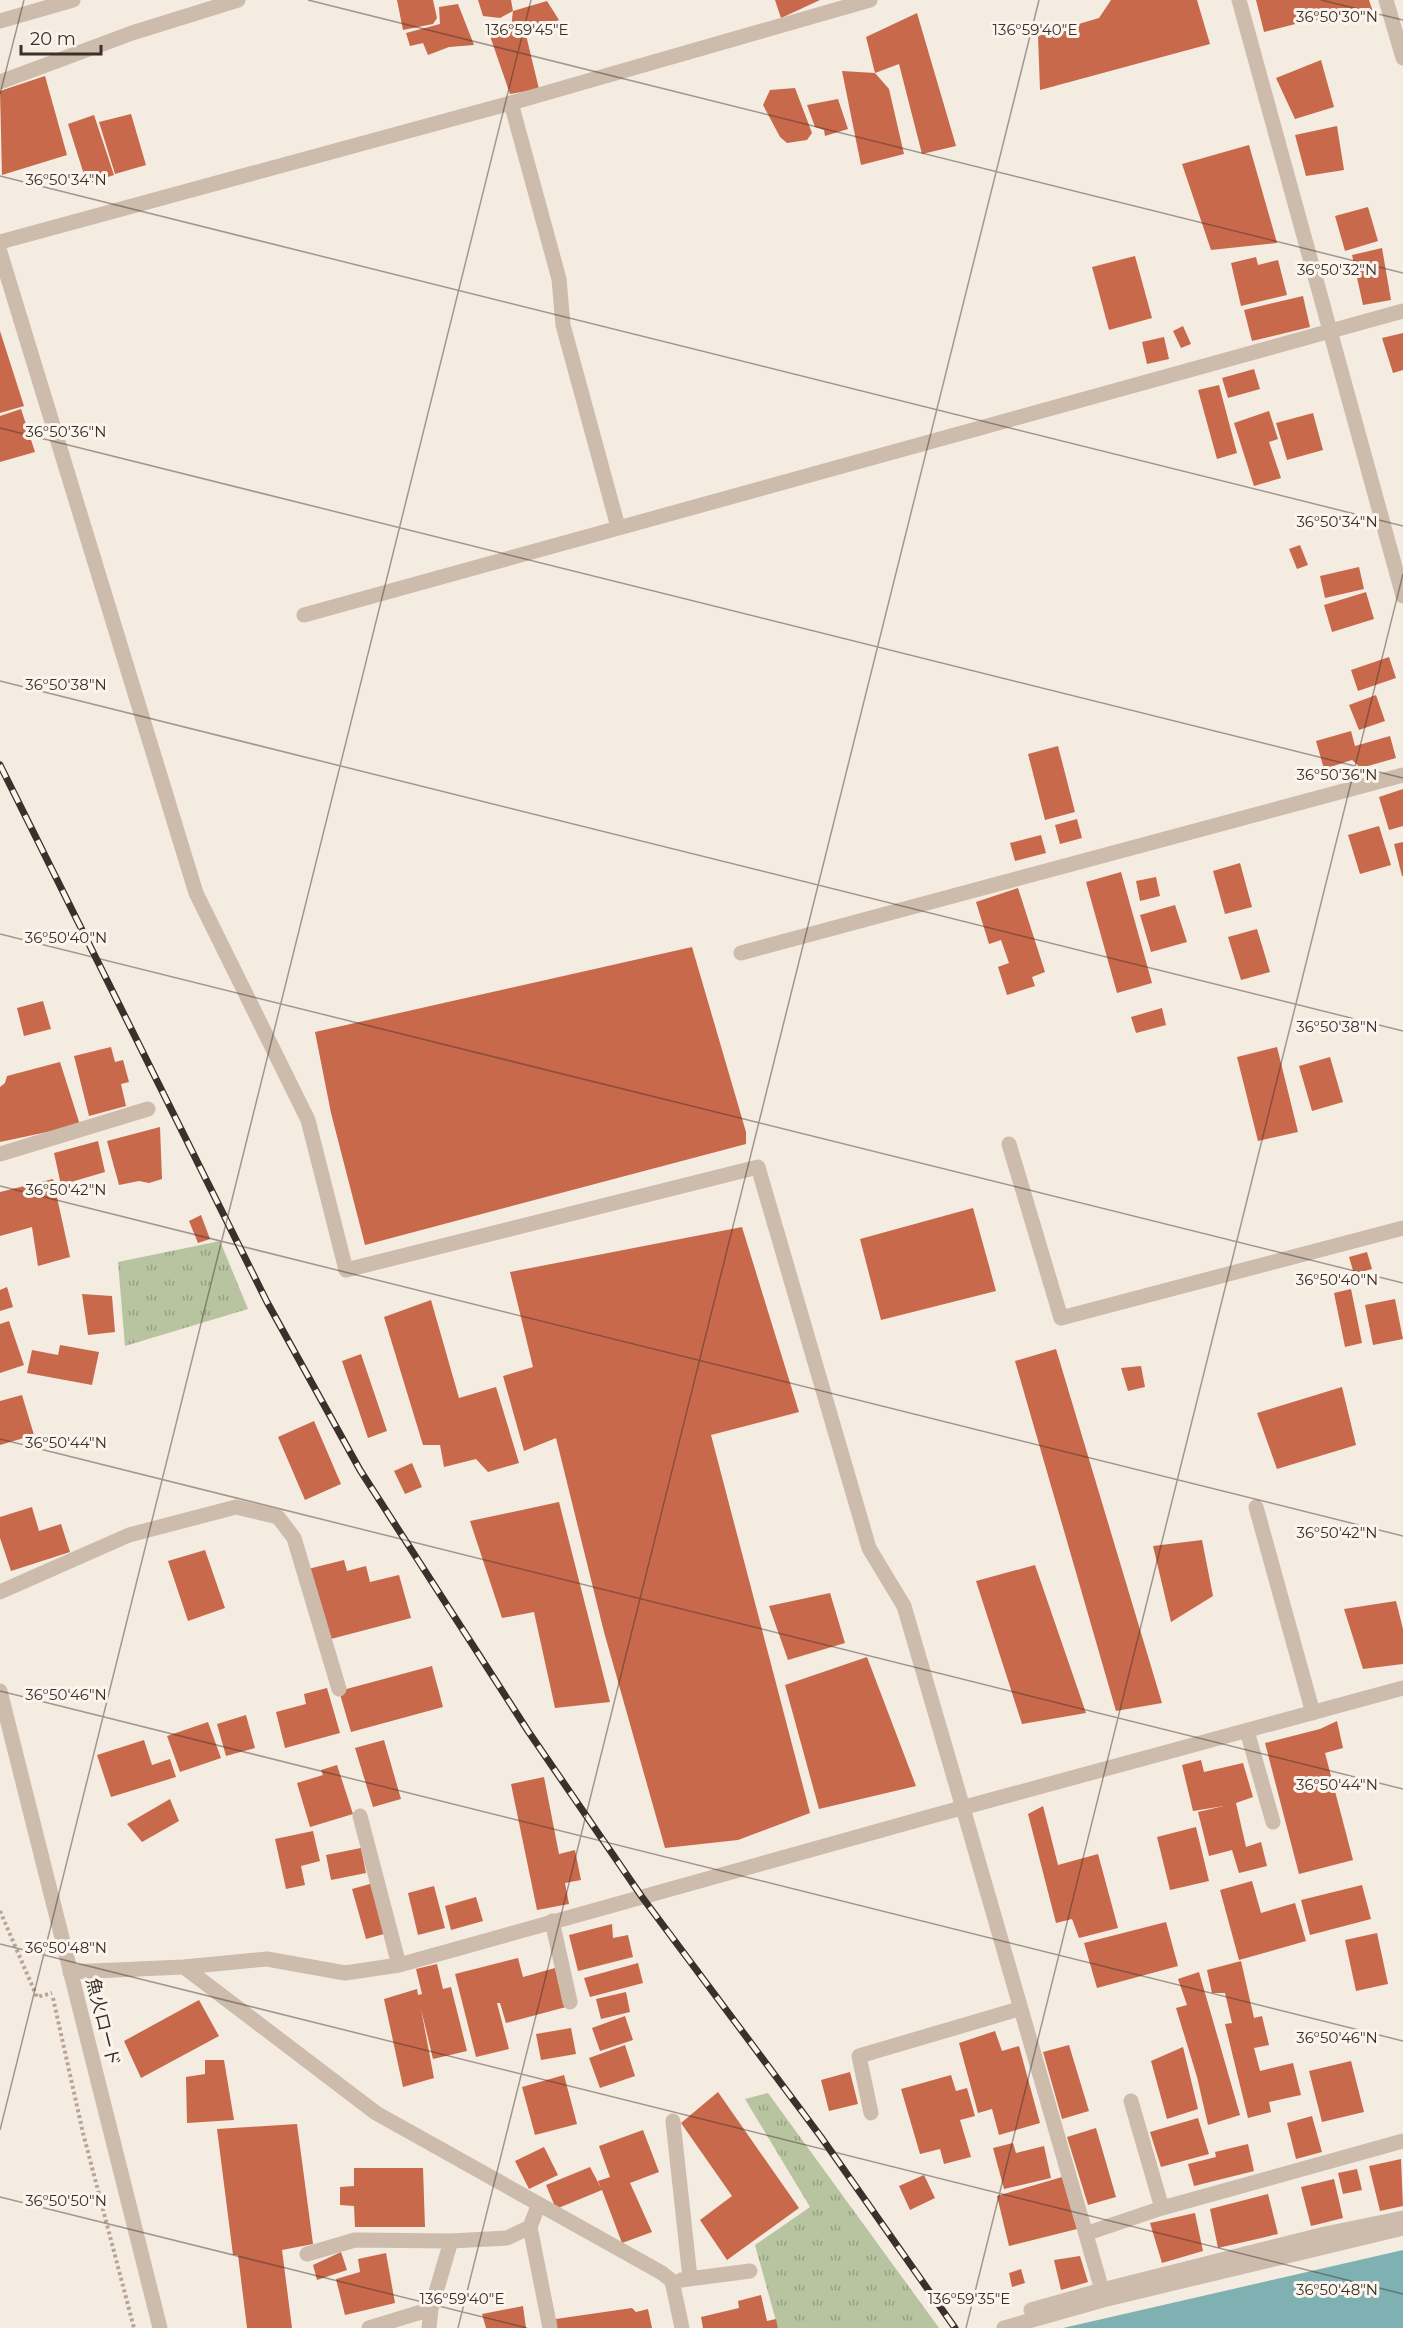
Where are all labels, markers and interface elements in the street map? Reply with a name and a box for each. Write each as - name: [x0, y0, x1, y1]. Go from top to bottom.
- text: 36°50'30"N: [1296, 7, 1378, 26]
- scale bar: [21, 18, 100, 56]
- text: 136°59'45"E: [485, 20, 569, 39]
- text: 136°59'40"E: [993, 20, 1077, 39]
- text: 20 m: [30, 28, 76, 50]
- text: 36°50'34"N: [25, 170, 107, 189]
- text: 36°50'32"N: [1297, 260, 1377, 279]
- text: 36°50'36"N: [26, 422, 106, 441]
- text: 36°50'34"N: [1296, 512, 1378, 531]
- text: 36°50'38"N: [25, 675, 107, 694]
- text: 36°50'36"N: [1297, 765, 1377, 784]
- text: 36°50'40"N: [25, 928, 107, 947]
- text: 36°50'38"N: [1296, 1017, 1378, 1036]
- text: 36°50'42"N: [26, 1180, 106, 1199]
- text: 36°50'40"N: [1296, 1270, 1378, 1289]
- text: 36°50'44"N: [25, 1433, 107, 1452]
- text: 36°50'42"N: [1297, 1523, 1377, 1542]
- text: 36°50'46"N: [25, 1685, 107, 1704]
- text: 36°50'44"N: [1296, 1775, 1378, 1794]
- text: 36°50'48"N: [25, 1938, 107, 1957]
- street label: 魚火ロード: [81, 1976, 125, 2068]
- text: 36°50'46"N: [1296, 2028, 1378, 2047]
- text: 36°50'50"N: [25, 2191, 107, 2210]
- text: 36°50'48"N: [1296, 2280, 1378, 2299]
- text: 136°59'40"E: [420, 2289, 504, 2308]
- text: 136°59'35"E: [928, 2289, 1010, 2308]

